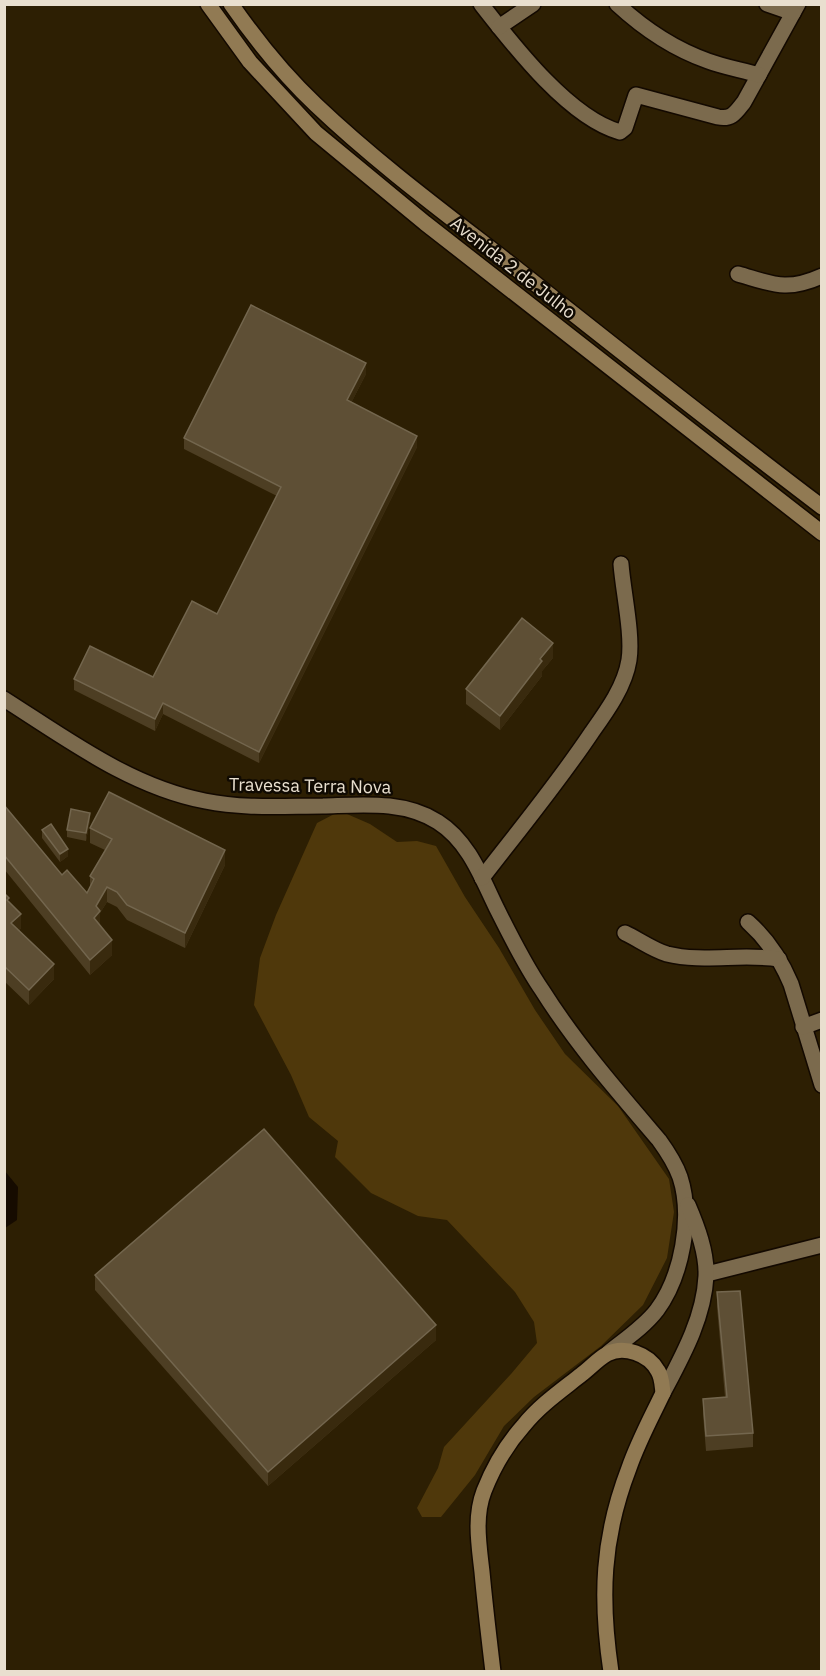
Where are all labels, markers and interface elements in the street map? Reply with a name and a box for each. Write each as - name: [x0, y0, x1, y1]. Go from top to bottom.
- street label: Avenida 2 de Julho: [446, 211, 581, 324]
- street label: Travessa Terra Nova: [229, 773, 392, 798]

